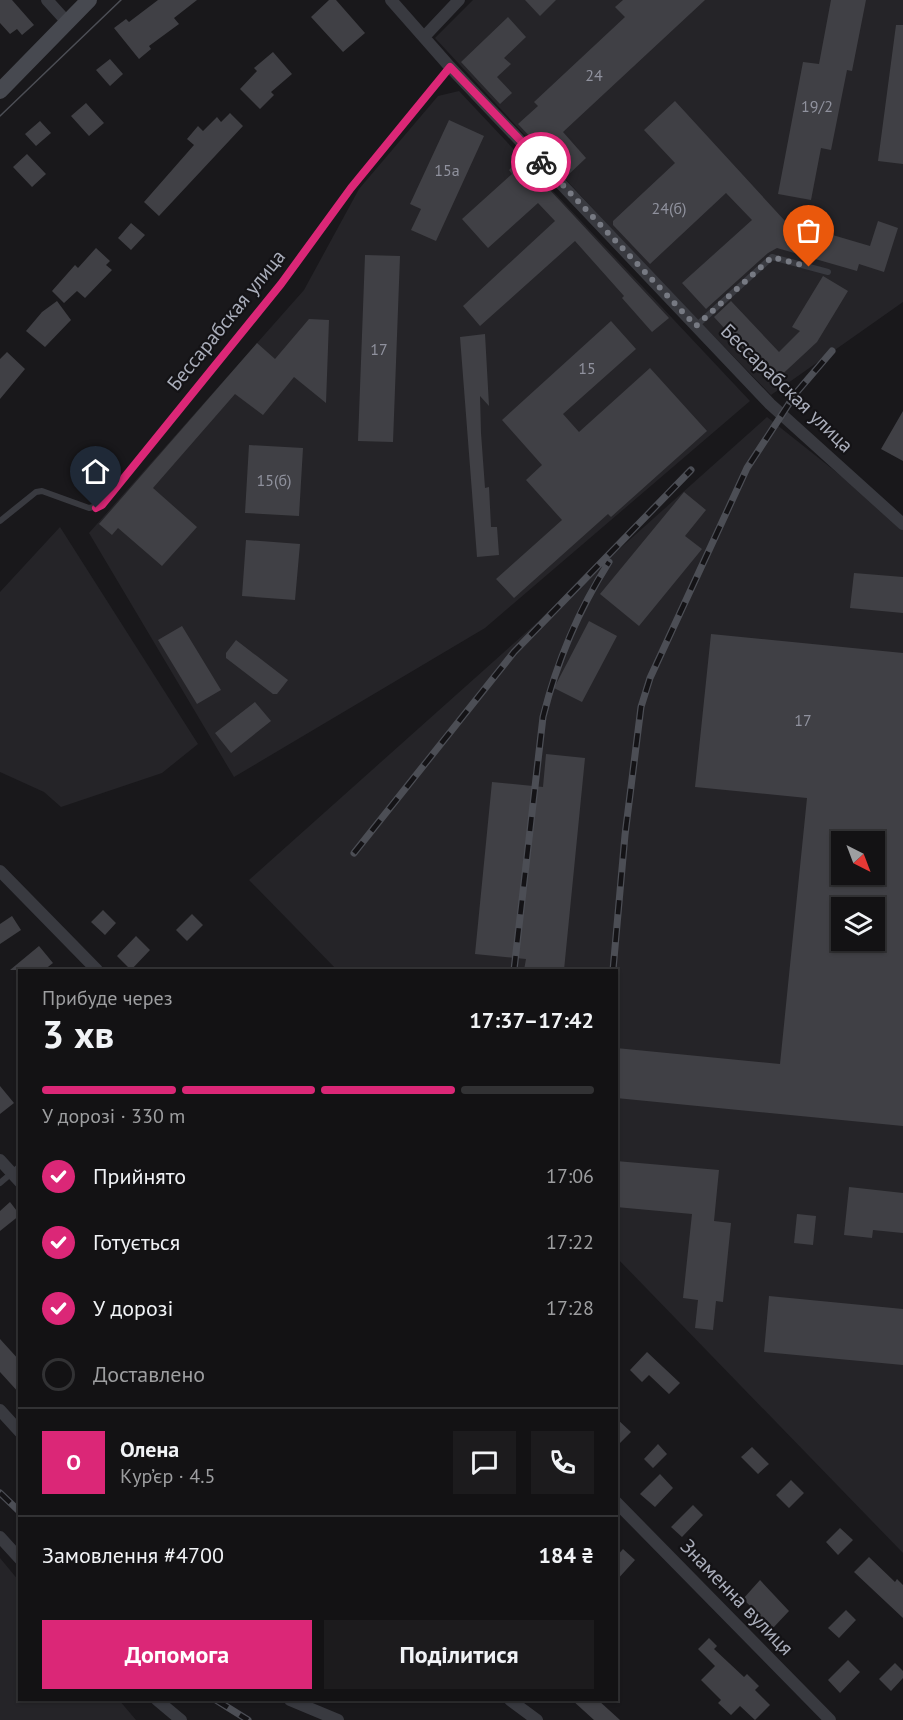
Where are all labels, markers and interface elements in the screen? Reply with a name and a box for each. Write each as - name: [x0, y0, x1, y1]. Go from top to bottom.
- house number: 24: [585, 65, 603, 85]
- house number: 19/2: [801, 96, 833, 116]
- courier: [511, 132, 571, 192]
- icon: bike: [525, 146, 558, 179]
- house number: 15а: [434, 160, 460, 180]
- house number: 24(б): [652, 198, 686, 218]
- pin: [783, 205, 834, 267]
- icon: bag: [792, 214, 825, 247]
- street label: Бессарабская улица: [161, 244, 291, 396]
- street label: Бессарабская улица: [715, 318, 859, 458]
- house number: 17: [370, 339, 388, 359]
- house number: 15: [578, 358, 596, 378]
- pin: [70, 446, 121, 508]
- icon: home: [79, 455, 112, 488]
- house number: 15(б): [257, 470, 291, 490]
- house number: 17: [794, 710, 812, 730]
- north arrow: [831, 831, 885, 885]
- map controls: [831, 831, 885, 951]
- button: layers: [831, 897, 885, 951]
- text: Прибуде через: [42, 985, 173, 1011]
- text: 17:37–17:42: [469, 1006, 594, 1034]
- text: 3 хв: [42, 1008, 114, 1059]
- text: У дорозі · 330 m: [42, 1103, 185, 1129]
- icon: check: [42, 1160, 75, 1193]
- text: Прийнято: [93, 1162, 186, 1190]
- text: 17:06: [546, 1163, 594, 1189]
- icon: check: [42, 1226, 75, 1259]
- text: Готується: [93, 1228, 180, 1256]
- text: 17:22: [546, 1229, 594, 1255]
- icon: check: [42, 1292, 75, 1325]
- text: У дорозі: [93, 1294, 173, 1322]
- text: 17:28: [546, 1295, 594, 1321]
- text: Доставлено: [93, 1360, 205, 1388]
- button: chat: [453, 1431, 516, 1494]
- button: phone: [531, 1431, 594, 1494]
- text: Олена: [120, 1435, 179, 1463]
- text: О: [66, 1448, 81, 1476]
- text: Кур’єр · 4.5: [120, 1463, 215, 1489]
- street label: Знаменна вулиця: [675, 1533, 799, 1661]
- text: Замовлення #4700: [42, 1541, 224, 1569]
- text: 184 ₴: [539, 1541, 594, 1569]
- button: Допомога: [42, 1620, 312, 1689]
- button: Поділитися: [324, 1620, 594, 1689]

